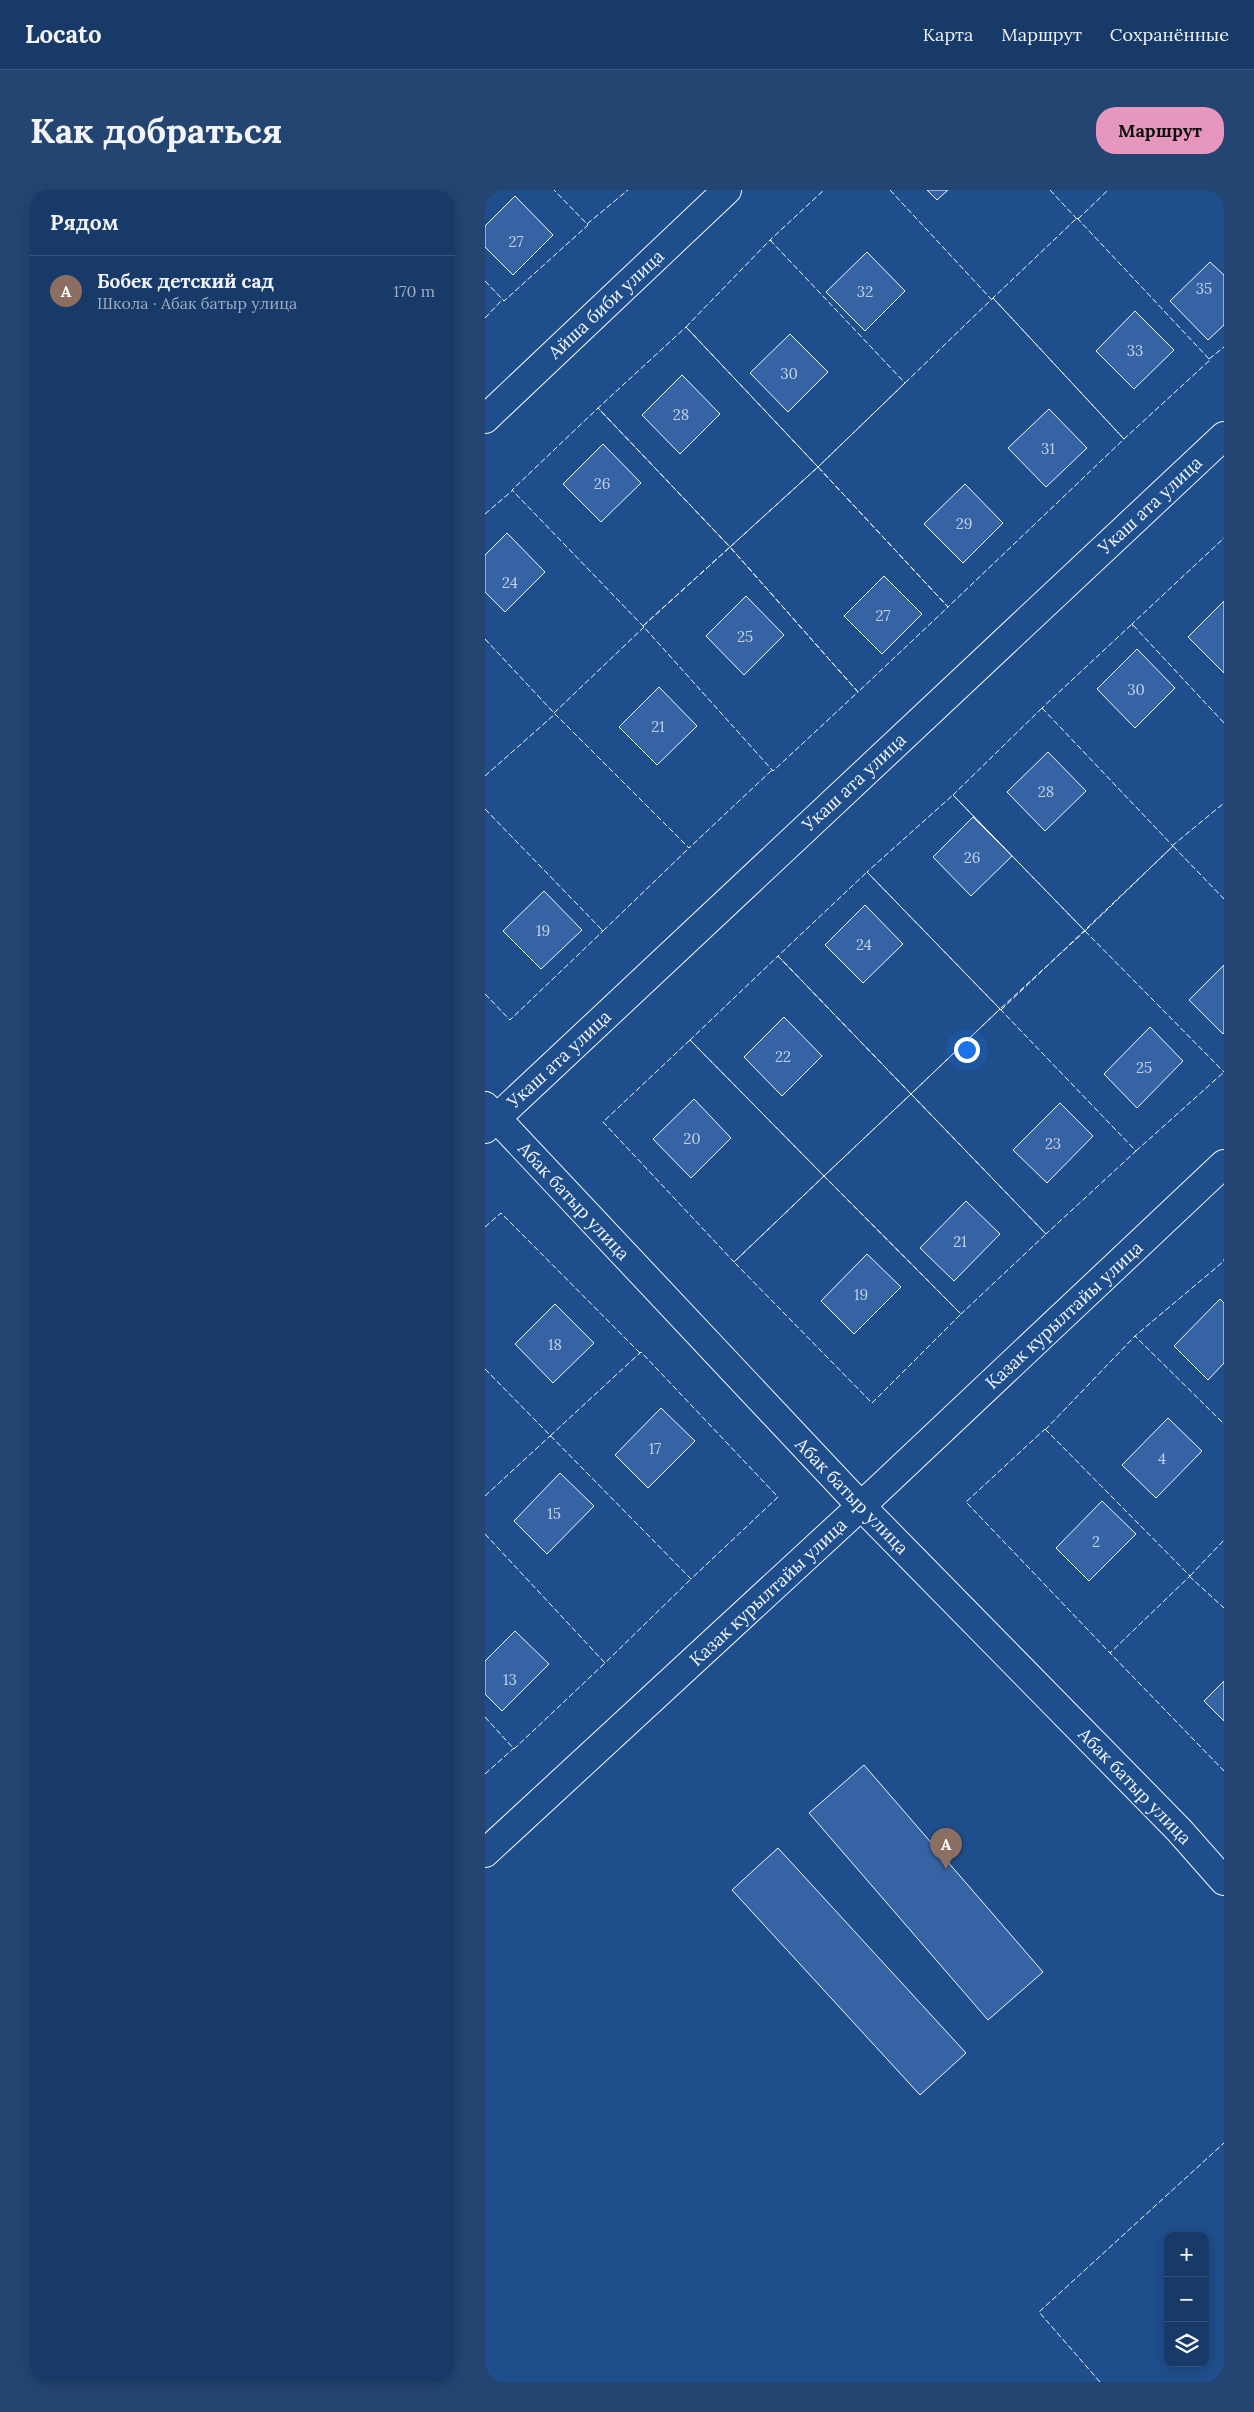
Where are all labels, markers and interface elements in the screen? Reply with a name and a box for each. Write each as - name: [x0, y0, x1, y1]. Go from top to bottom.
- text: Locato: [25, 19, 102, 50]
- text: Карта: [923, 23, 973, 46]
- text: Маршрут: [1001, 23, 1082, 46]
- text: Сохранённые: [1110, 23, 1229, 46]
- button: Маршрут: [1096, 107, 1224, 154]
- text: Как добраться: [30, 108, 283, 153]
- text: Рядом: [50, 209, 119, 236]
- house number: 27: [509, 232, 524, 251]
- street label: Айша биби улица: [543, 244, 669, 364]
- text: Бобек детский сад: [97, 269, 274, 293]
- house number: 35: [1196, 279, 1212, 298]
- text: A: [61, 281, 71, 301]
- text: 170 m: [393, 281, 435, 301]
- house number: 32: [857, 282, 873, 301]
- text: Школа · Абак батыр улица: [97, 293, 297, 313]
- house number: 33: [1127, 341, 1143, 360]
- house number: 30: [780, 364, 798, 383]
- house number: 28: [673, 405, 689, 424]
- house number: 31: [1041, 439, 1055, 458]
- street label: Укаш ата улица: [1093, 451, 1207, 560]
- house number: 26: [594, 474, 610, 493]
- house number: 29: [956, 514, 972, 533]
- house number: 24: [502, 573, 518, 592]
- house number: 27: [876, 606, 891, 625]
- house number: 25: [737, 627, 753, 646]
- house number: 30: [1127, 680, 1145, 699]
- house number: 21: [651, 717, 665, 736]
- street label: Укаш ата улица: [797, 728, 911, 837]
- house number: 28: [1038, 782, 1054, 801]
- house number: 26: [964, 848, 980, 867]
- house number: 19: [536, 921, 550, 940]
- house number: 24: [856, 935, 872, 954]
- street label: Укаш ата улица: [502, 1005, 616, 1114]
- your location: [954, 1037, 980, 1063]
- house number: 22: [775, 1047, 791, 1066]
- house number: 25: [1136, 1058, 1152, 1077]
- house number: 20: [683, 1129, 701, 1148]
- house number: 23: [1045, 1134, 1061, 1153]
- street label: Абак батыр улица: [513, 1136, 635, 1265]
- house number: 21: [953, 1232, 967, 1251]
- street label: Казак курылтайы улица: [981, 1236, 1147, 1394]
- house number: 19: [854, 1285, 868, 1304]
- house number: 18: [548, 1335, 562, 1354]
- street label: Абак батыр улица: [790, 1432, 914, 1559]
- house number: 17: [649, 1439, 661, 1458]
- house number: 4: [1158, 1449, 1166, 1468]
- house number: 15: [547, 1504, 561, 1523]
- street label: Казак курылтайы улица: [685, 1513, 851, 1671]
- house number: 2: [1092, 1532, 1100, 1551]
- house number: 13: [503, 1670, 517, 1689]
- street label: Абак батыр улица: [1073, 1722, 1197, 1849]
- pin: A: [930, 1828, 962, 1869]
- map controls: [1164, 2232, 1209, 2367]
- button: +: [1164, 2232, 1209, 2277]
- button: −: [1164, 2277, 1209, 2322]
- button: layers: [1164, 2322, 1209, 2367]

